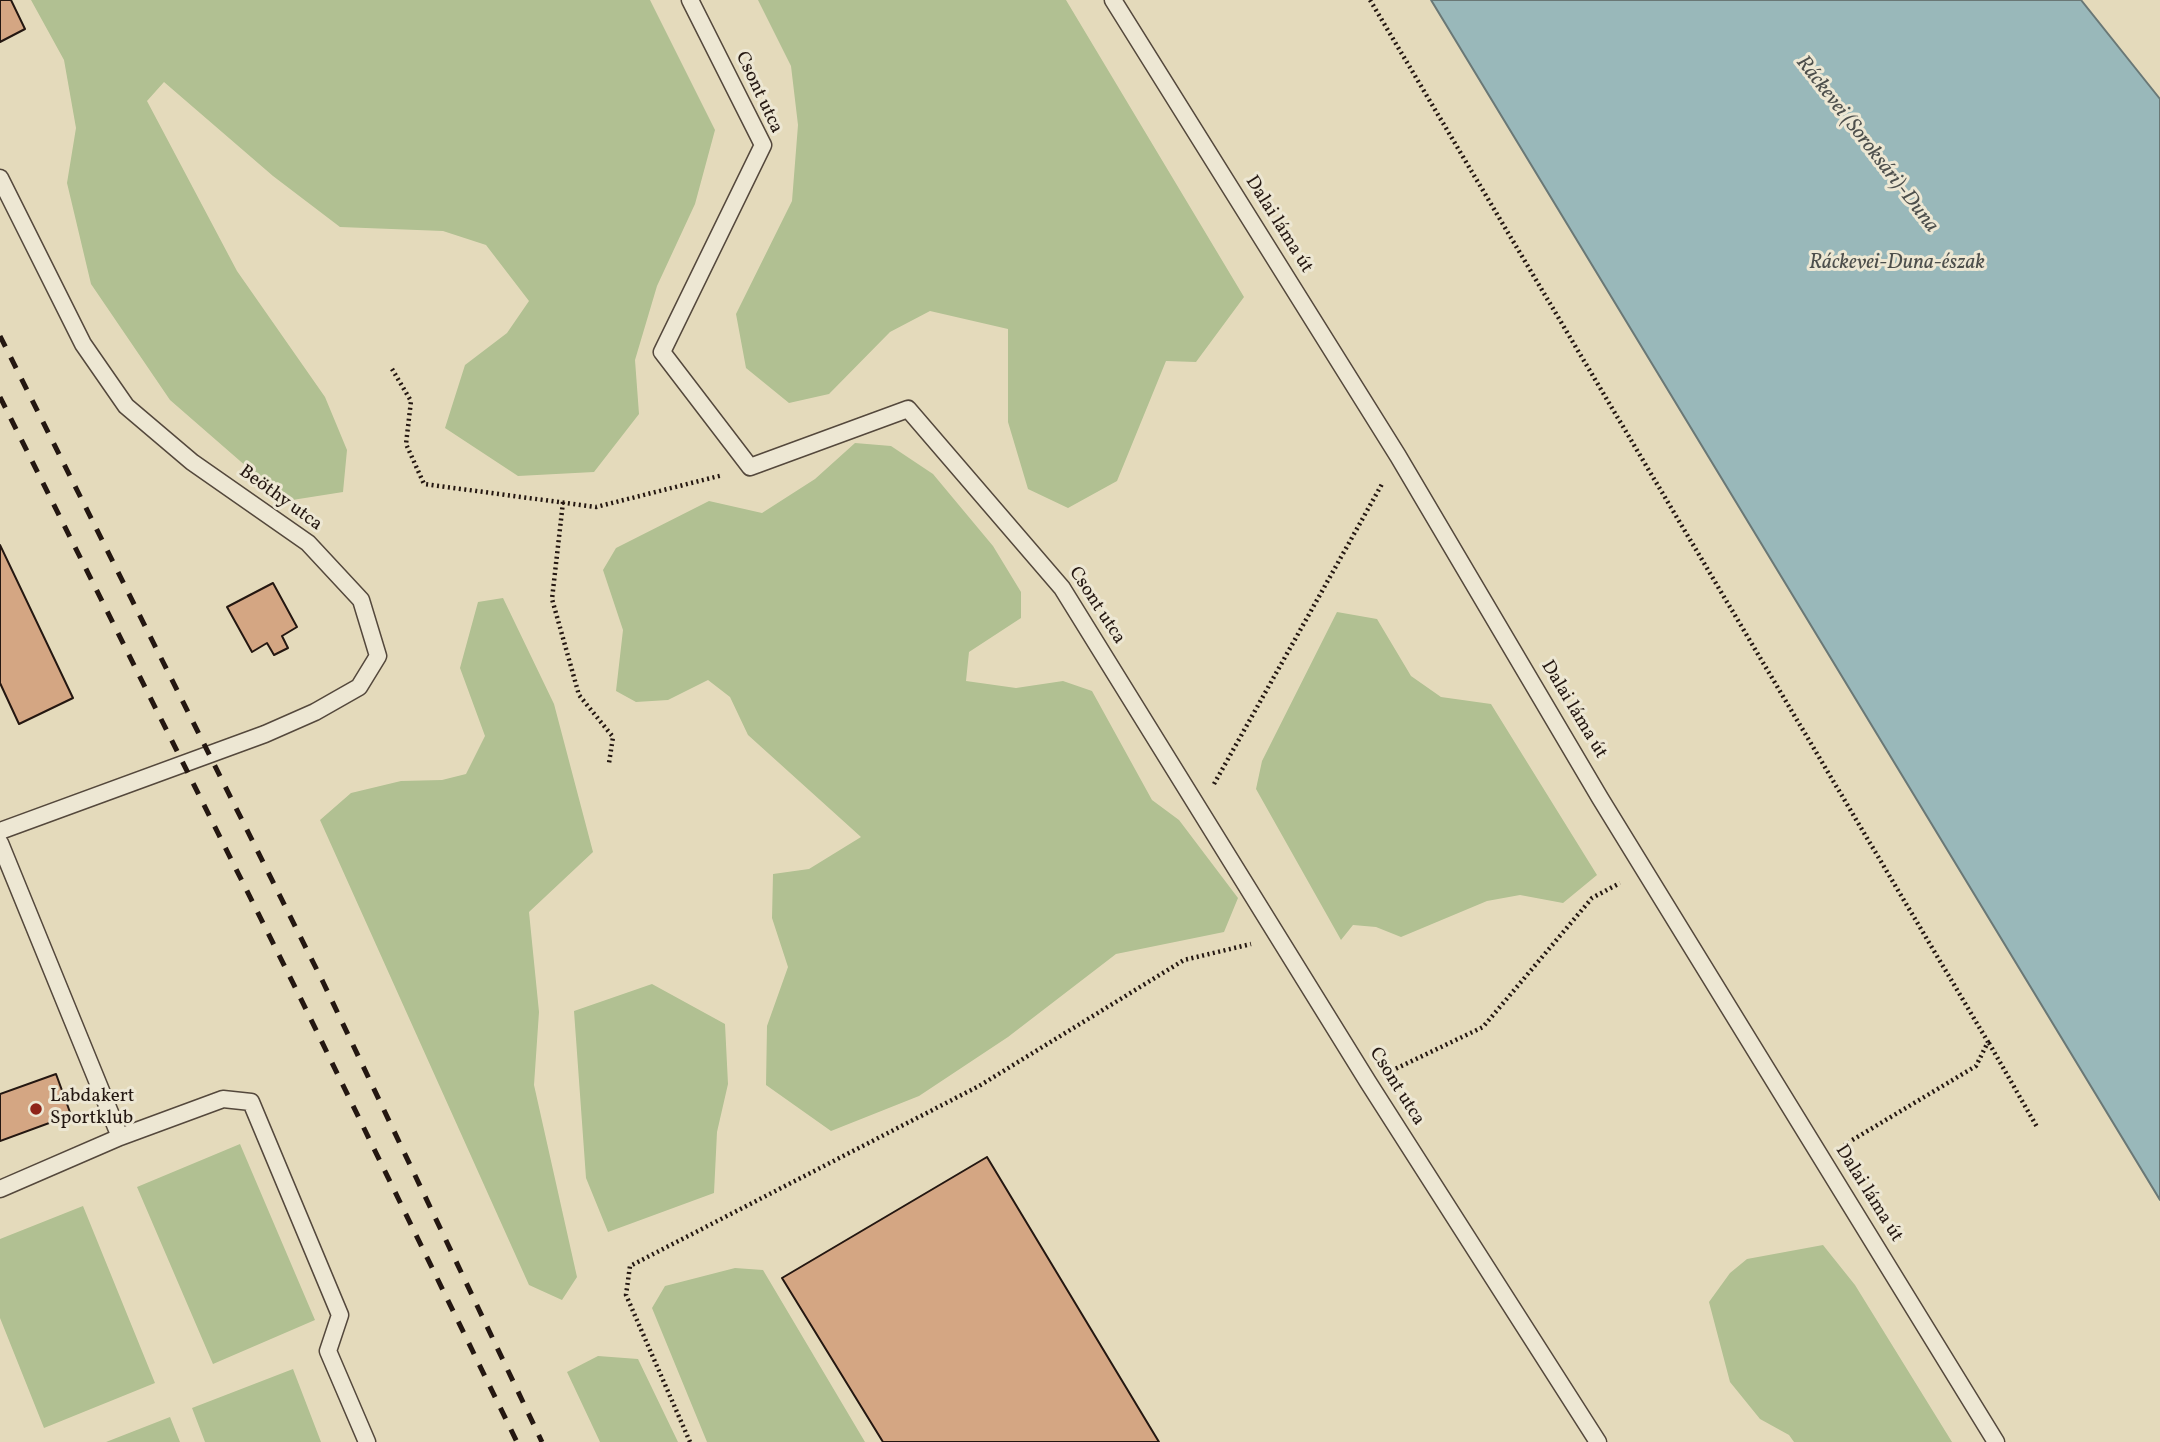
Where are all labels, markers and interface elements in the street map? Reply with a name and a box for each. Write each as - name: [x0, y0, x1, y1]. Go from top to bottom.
- street label: Csont utca: [729, 48, 787, 138]
- water label: Ráckevei (Soroksári)-Duna: [1789, 52, 1943, 238]
- street label: Dalai láma út: [1239, 172, 1317, 278]
- water label: Ráckevei-Duna-észak: [1809, 251, 1985, 277]
- street label: Beöthy utca: [234, 461, 326, 537]
- street label: Csont utca: [1063, 563, 1129, 649]
- street label: Dalai láma út: [1535, 657, 1611, 763]
- street label: Csont utca: [1363, 1044, 1429, 1130]
- place label: Labdakert Sportklub: [50, 1087, 134, 1131]
- marker: Labdakert Sportklub: [28, 1101, 44, 1117]
- street label: Dalai láma út: [1829, 1141, 1907, 1247]

